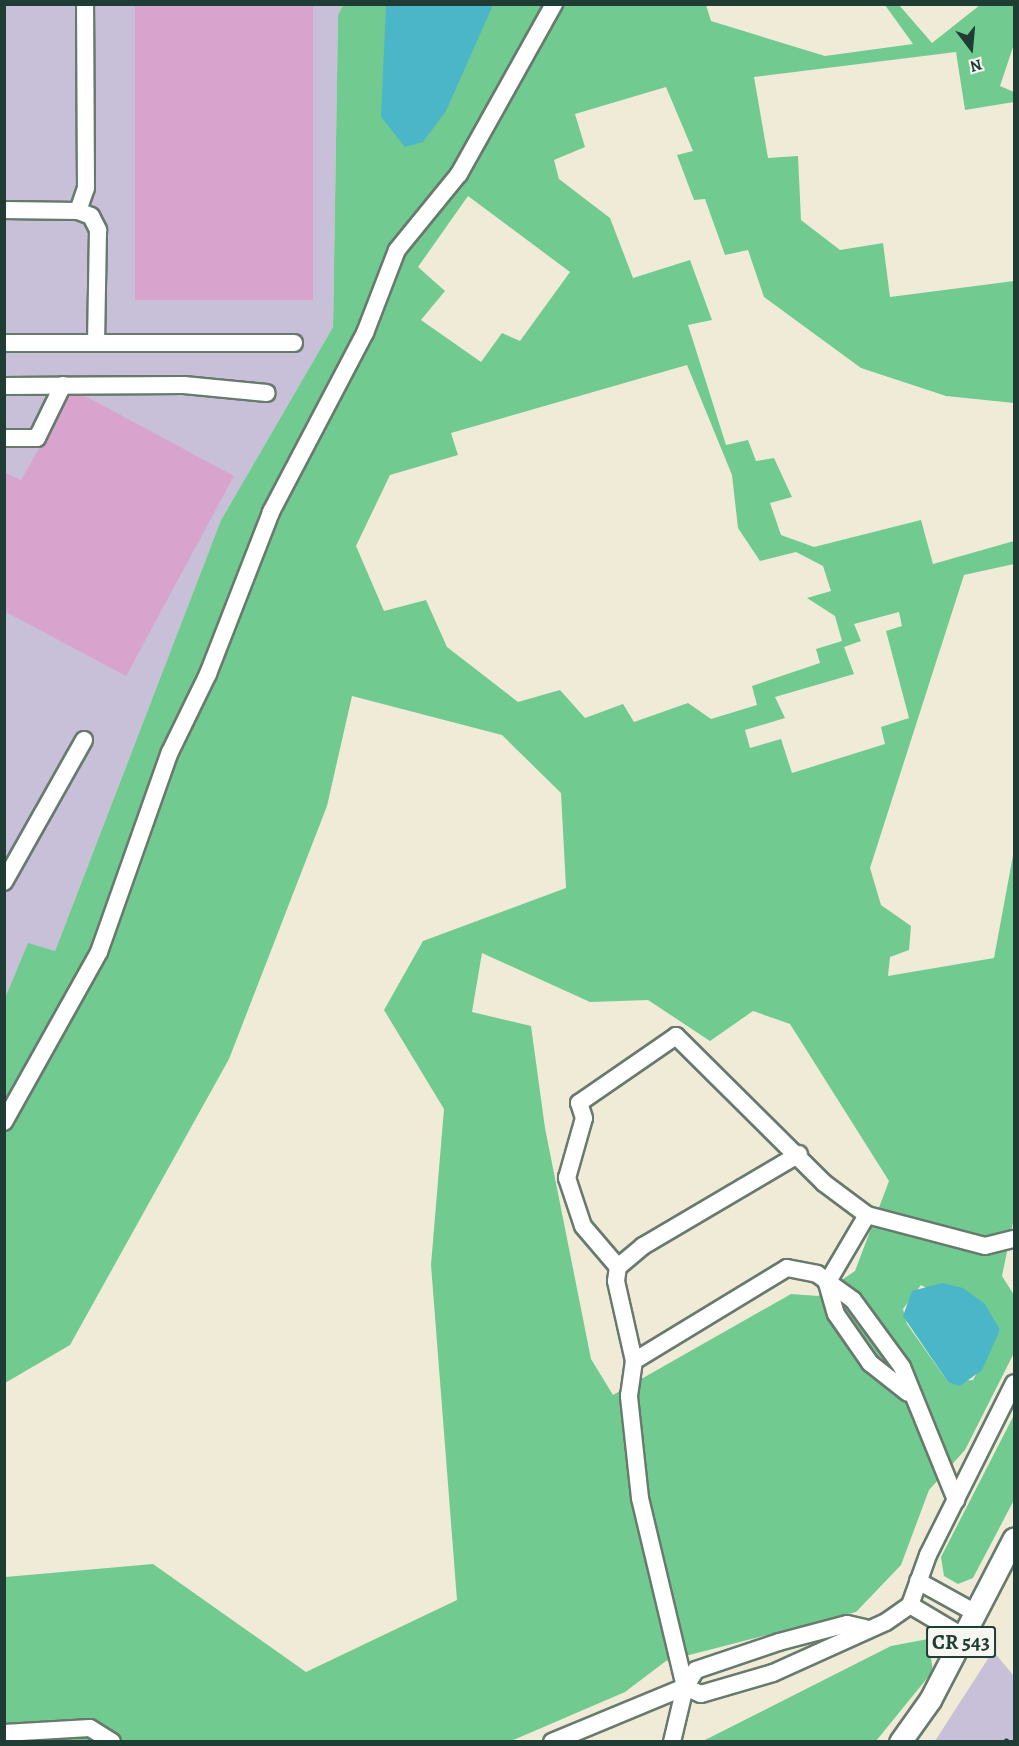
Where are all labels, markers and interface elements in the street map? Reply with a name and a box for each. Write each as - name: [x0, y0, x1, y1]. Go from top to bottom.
- north arrow: [941, 18, 1001, 78]
- text: N: [967, 53, 985, 77]
- road number: CR 543: [925, 1624, 997, 1660]

